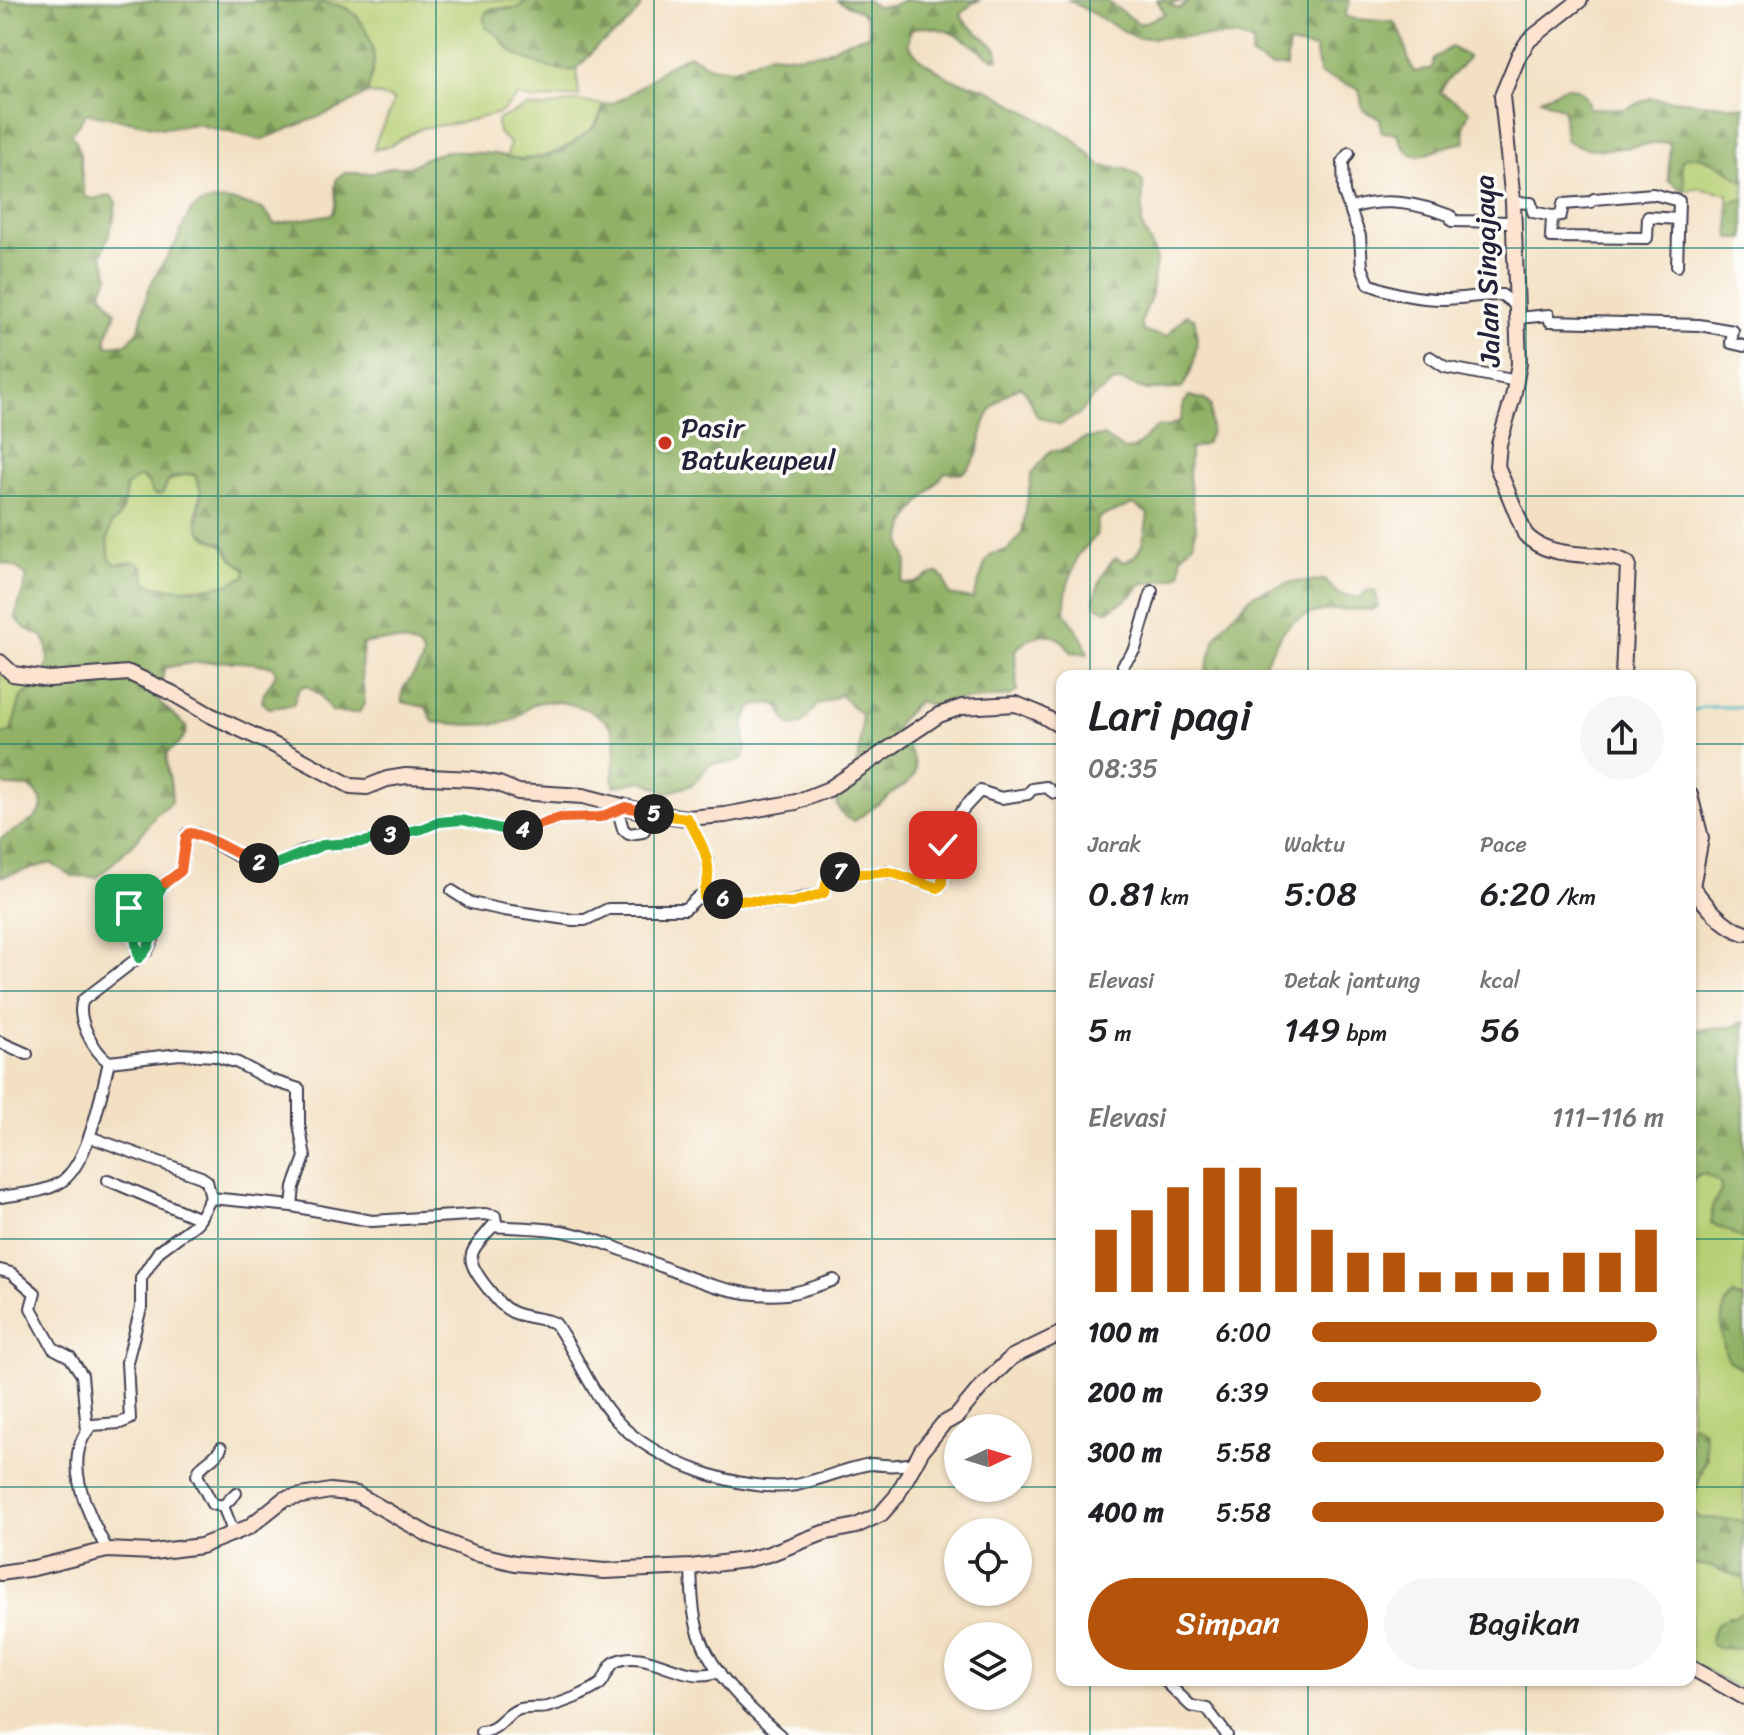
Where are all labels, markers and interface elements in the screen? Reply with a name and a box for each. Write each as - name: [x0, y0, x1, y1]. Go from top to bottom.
- street label: Jalan Singajaya: [1459, 174, 1515, 369]
- place label: Pasir Batukeupeul: [681, 403, 837, 484]
- marker: Pasir Batukeupeul: [656, 434, 674, 452]
- text: Lari pagi: [1088, 676, 1252, 754]
- button: share: [1580, 696, 1664, 780]
- text: 08:35: [1088, 745, 1158, 791]
- pin: 5: [634, 794, 674, 834]
- text: 5: [647, 794, 661, 833]
- pin: 4: [503, 810, 543, 850]
- text: 4: [516, 810, 530, 849]
- pin: [909, 811, 977, 879]
- pin: 3: [370, 815, 410, 855]
- text: 3: [384, 815, 396, 854]
- icon: check: [921, 823, 965, 867]
- text: Jarak: [1088, 825, 1141, 864]
- text: Waktu: [1284, 825, 1345, 864]
- text: Pace: [1480, 825, 1527, 864]
- pin: 2: [239, 843, 279, 883]
- text: 2: [253, 843, 265, 882]
- pin: 7: [820, 852, 860, 892]
- text: 7: [834, 852, 846, 891]
- text: 0.81: [1088, 864, 1155, 924]
- text: 5:08: [1284, 864, 1357, 924]
- text: 6:20: [1480, 864, 1551, 924]
- pin: [95, 874, 163, 942]
- text: km: [1155, 878, 1189, 917]
- text: /km: [1551, 878, 1596, 917]
- pin: 6: [703, 879, 743, 919]
- text: 6: [717, 879, 729, 918]
- icon: arrive: [107, 886, 151, 930]
- text: Elevasi: [1088, 961, 1154, 1000]
- text: Detak jantung: [1284, 961, 1420, 1000]
- text: kcal: [1480, 961, 1520, 1000]
- text: 5: [1088, 1000, 1109, 1060]
- text: 149: [1284, 1000, 1341, 1060]
- text: 56: [1480, 1000, 1520, 1060]
- text: m: [1109, 1014, 1131, 1053]
- text: bpm: [1341, 1014, 1387, 1053]
- text: Elevasi: [1088, 1094, 1166, 1140]
- text: 111–116 m: [1552, 1094, 1664, 1140]
- text: 100 m: [1088, 1309, 1159, 1355]
- text: 6:00: [1216, 1309, 1271, 1355]
- text: 200 m: [1088, 1369, 1163, 1415]
- text: 6:39: [1216, 1369, 1269, 1415]
- north arrow: [944, 1414, 1032, 1502]
- map controls: [944, 1414, 1032, 1710]
- text: 300 m: [1088, 1429, 1162, 1475]
- text: 5:58: [1216, 1429, 1271, 1475]
- text: 400 m: [1088, 1489, 1164, 1535]
- text: 5:58: [1216, 1489, 1271, 1535]
- button: locate: [944, 1518, 1032, 1606]
- button: Simpan: [1088, 1578, 1368, 1670]
- button: Bagikan: [1384, 1578, 1664, 1670]
- button: layers: [944, 1622, 1032, 1710]

